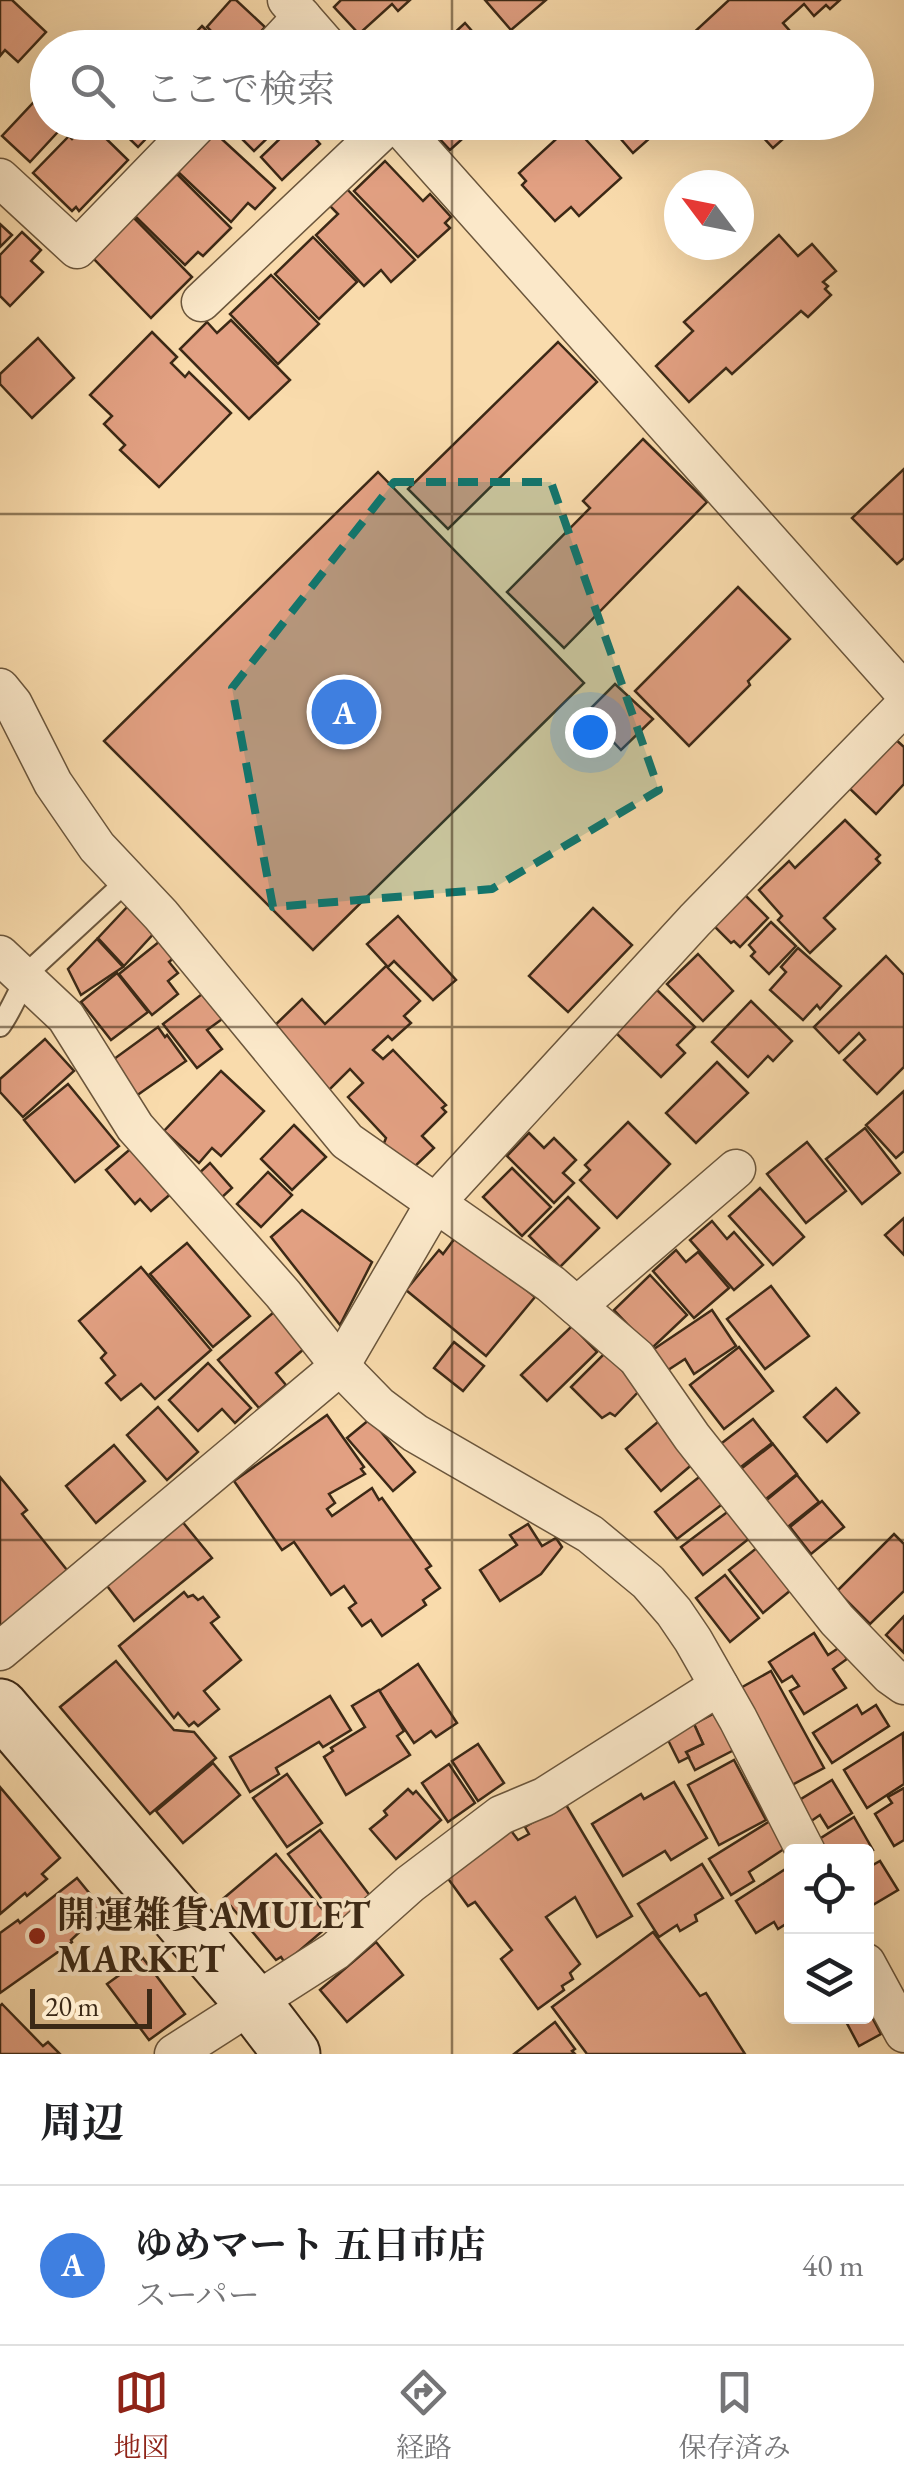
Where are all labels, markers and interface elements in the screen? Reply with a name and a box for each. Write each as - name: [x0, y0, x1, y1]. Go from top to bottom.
- search box: [30, 30, 874, 140]
- icon: search: [65, 58, 120, 113]
- text: ここで検索: [145, 64, 335, 113]
- north arrow: [664, 170, 754, 260]
- pin: A: [312, 674, 376, 750]
- your location: [565, 707, 616, 758]
- map controls: [784, 1844, 874, 2024]
- button: locate: [784, 1844, 874, 1934]
- place label: 開運雑貨AMULET MARKET: [57, 1890, 371, 1983]
- marker: 開運雑貨AMULET MARKET: [26, 1925, 48, 1947]
- button: layers: [784, 1934, 874, 2024]
- scale bar: [30, 1984, 152, 2028]
- text: 20 m: [45, 1988, 99, 2024]
- text: 周辺: [40, 2095, 124, 2150]
- text: ゆめマート 五日市店: [135, 2220, 486, 2269]
- text: A: [61, 2244, 84, 2286]
- text: 40 m: [802, 2244, 864, 2286]
- text: スーパー: [135, 2274, 260, 2316]
- tab: 地図: [113, 2365, 169, 2465]
- tab: 経路: [396, 2365, 452, 2465]
- tab: 保存済み: [679, 2365, 791, 2465]

